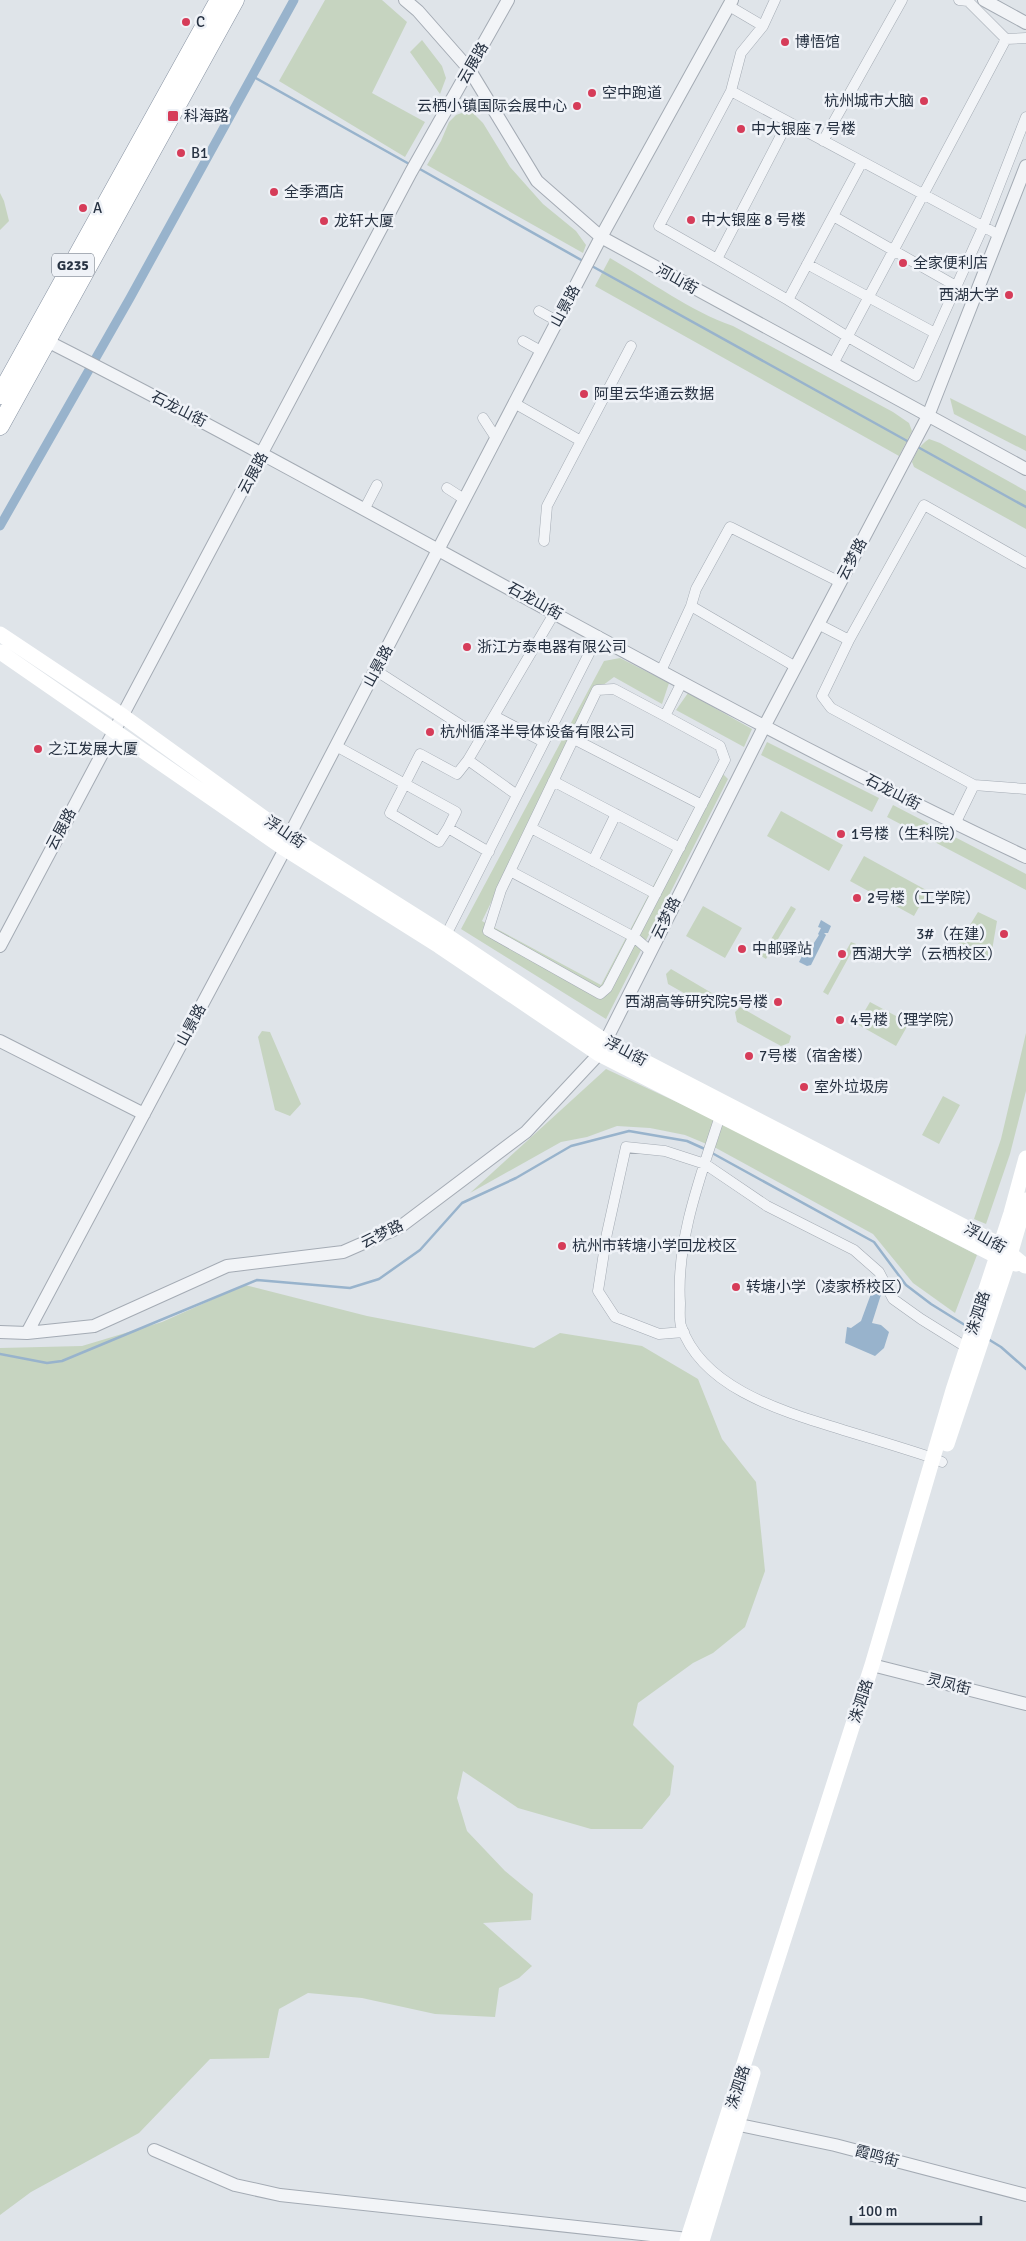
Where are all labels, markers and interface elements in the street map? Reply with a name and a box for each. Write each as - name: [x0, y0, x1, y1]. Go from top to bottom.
- place label: C: [196, 13, 205, 31]
- marker: C: [180, 16, 192, 28]
- place label: 博悟馆: [795, 33, 840, 51]
- marker: 博悟馆: [779, 36, 791, 48]
- street label: 云展路: [454, 39, 492, 87]
- place label: 空中跑道: [602, 84, 662, 102]
- marker: 空中跑道: [586, 87, 598, 99]
- place label: 杭州城市大脑: [824, 92, 914, 110]
- marker: 杭州城市大脑: [918, 95, 930, 107]
- place label: 云栖小镇国际会展中心: [417, 97, 567, 115]
- marker: 云栖小镇国际会展中心: [571, 100, 583, 112]
- place label: 科海路: [184, 107, 229, 125]
- marker: 科海路: [166, 109, 180, 123]
- place label: 中大银座 7 号楼: [751, 120, 856, 138]
- marker: 中大银座 7 号楼: [735, 123, 747, 135]
- place label: B1: [191, 144, 208, 162]
- marker: B1: [175, 147, 187, 159]
- place label: 全季酒店: [284, 183, 344, 201]
- marker: 全季酒店: [268, 186, 280, 198]
- place label: A: [93, 199, 102, 217]
- marker: A: [77, 202, 89, 214]
- place label: 中大银座 8 号楼: [701, 211, 806, 229]
- place label: 龙轩大厦: [334, 212, 394, 230]
- marker: 中大银座 8 号楼: [685, 214, 697, 226]
- marker: 龙轩大厦: [318, 215, 330, 227]
- road number: G235: [52, 254, 94, 276]
- place label: 全家便利店: [913, 254, 988, 272]
- marker: 全家便利店: [897, 257, 909, 269]
- street label: 河山街: [653, 260, 701, 298]
- street label: 山景路: [546, 282, 584, 330]
- place label: 西湖大学: [939, 286, 999, 304]
- marker: 西湖大学: [1003, 289, 1015, 301]
- place label: 阿里云华通云数据: [594, 385, 714, 403]
- street label: 石龙山街: [148, 387, 210, 431]
- marker: 阿里云华通云数据: [578, 388, 590, 400]
- street label: 云展路: [234, 449, 272, 497]
- street label: 云梦路: [833, 535, 871, 583]
- street label: 石龙山街: [504, 579, 566, 623]
- place label: 浙江方泰电器有限公司: [477, 638, 627, 656]
- marker: 浙江方泰电器有限公司: [461, 641, 473, 653]
- street label: 山景路: [359, 642, 397, 690]
- place label: 杭州循泽半导体设备有限公司: [440, 723, 635, 741]
- marker: 杭州循泽半导体设备有限公司: [424, 726, 436, 738]
- place label: 之江发展大厦: [48, 740, 138, 758]
- marker: 之江发展大厦: [32, 743, 44, 755]
- street label: 石龙山街: [862, 770, 924, 814]
- street label: 云展路: [42, 805, 80, 853]
- street label: 浮山街: [261, 812, 309, 852]
- place label: 1号楼（生科院）: [851, 825, 964, 843]
- marker: 1号楼（生科院）: [835, 828, 847, 840]
- place label: 2号楼（工学院）: [867, 889, 980, 907]
- marker: 2号楼（工学院）: [851, 892, 863, 904]
- street label: 云梦路: [648, 894, 684, 942]
- place label: 3#（在建）: [916, 925, 994, 943]
- marker: 3#（在建）: [998, 928, 1010, 940]
- place label: 中邮驿站: [752, 940, 812, 958]
- marker: 中邮驿站: [736, 943, 748, 955]
- place label: 西湖大学（云栖校区）: [852, 945, 1002, 963]
- marker: 西湖大学（云栖校区）: [836, 948, 848, 960]
- place label: 西湖高等研究院5号楼: [625, 993, 768, 1011]
- marker: 西湖高等研究院5号楼: [772, 996, 784, 1008]
- street label: 山景路: [172, 1001, 210, 1049]
- place label: 4号楼（理学院）: [850, 1011, 963, 1029]
- marker: 4号楼（理学院）: [834, 1014, 846, 1026]
- street label: 浮山街: [602, 1032, 650, 1070]
- place label: 7号楼（宿舍楼）: [759, 1047, 872, 1065]
- marker: 7号楼（宿舍楼）: [743, 1050, 755, 1062]
- place label: 室外垃圾房: [814, 1078, 889, 1096]
- marker: 室外垃圾房: [798, 1081, 810, 1093]
- street label: 云梦路: [358, 1216, 406, 1252]
- street label: 浮山街: [961, 1219, 1009, 1257]
- place label: 杭州市转塘小学回龙校区: [572, 1237, 737, 1255]
- marker: 杭州市转塘小学回龙校区: [556, 1240, 568, 1252]
- place label: 转塘小学（凌家桥校区）: [746, 1278, 911, 1296]
- marker: 转塘小学（凌家桥校区）: [730, 1281, 742, 1293]
- street label: 洙泗路: [962, 1289, 994, 1337]
- street label: 灵凤街: [925, 1670, 973, 1698]
- street label: 洙泗路: [845, 1677, 877, 1725]
- street label: 洙泗路: [722, 2063, 754, 2111]
- street label: 霞鸣街: [853, 2141, 901, 2171]
- scale bar: [851, 2194, 981, 2226]
- text: 100 m: [858, 2202, 898, 2220]

